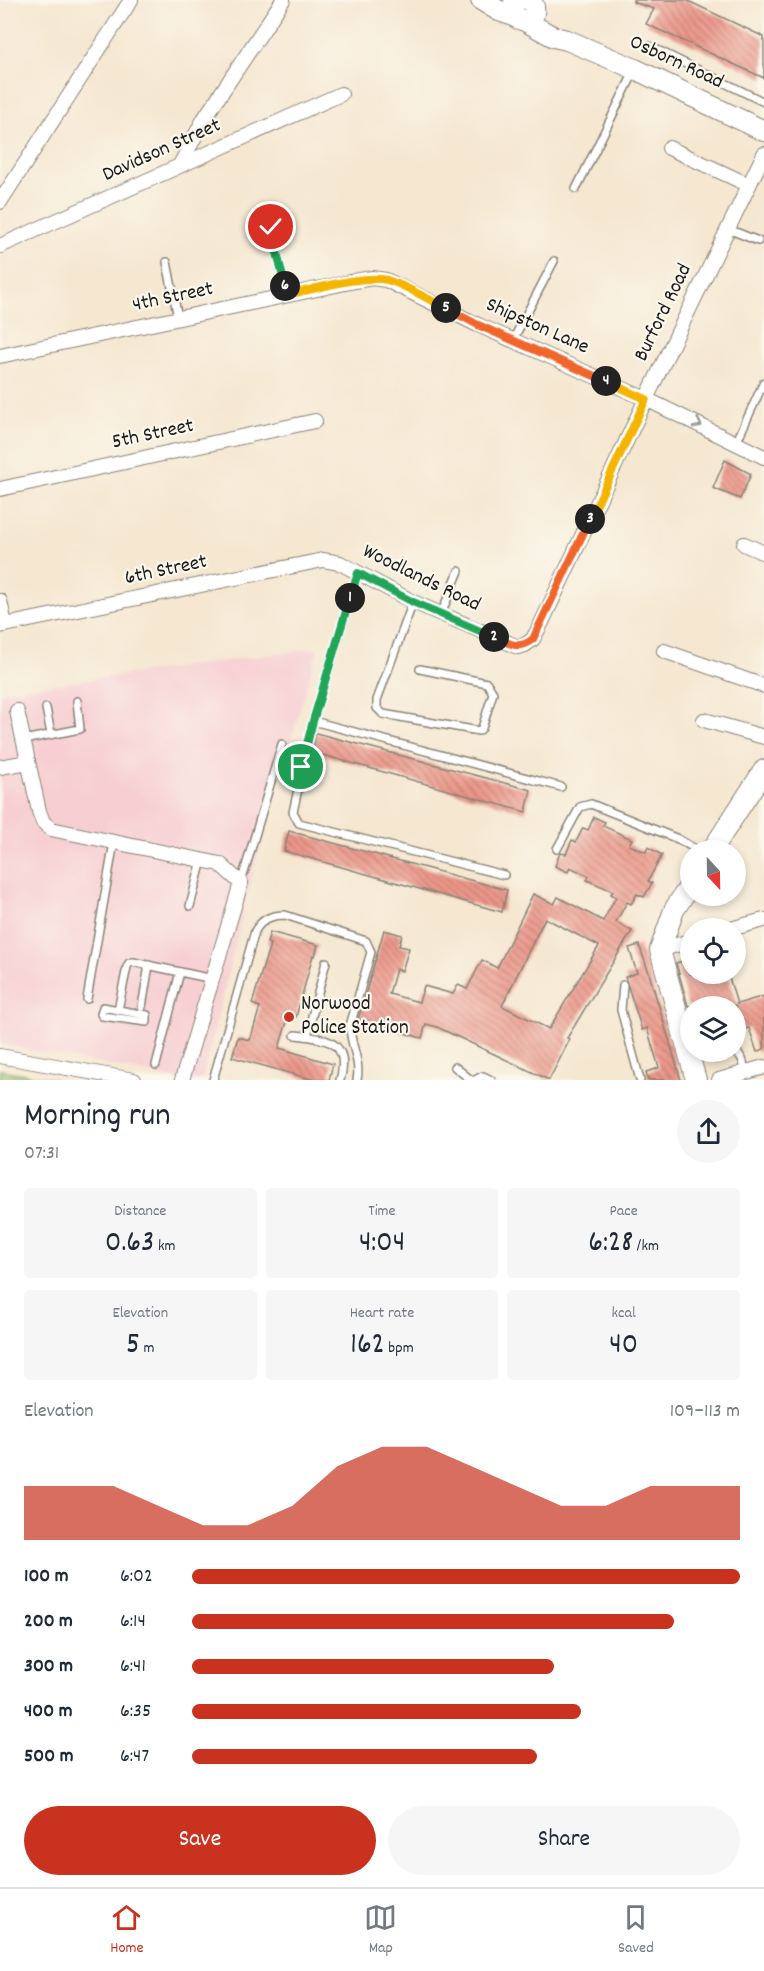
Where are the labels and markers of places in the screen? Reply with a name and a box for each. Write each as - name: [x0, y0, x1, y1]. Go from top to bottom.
- pin: [245, 201, 296, 252]
- pin: 6: [270, 271, 300, 301]
- pin: 5: [431, 293, 461, 323]
- pin: 4: [591, 366, 621, 396]
- pin: 3: [575, 504, 605, 534]
- pin: 1: [335, 583, 365, 613]
- pin: 2: [479, 622, 509, 652]
- pin: [275, 741, 326, 792]
- place label: Norwood Police Station: [301, 990, 409, 1044]
- marker: Norwood Police Station: [282, 1010, 296, 1024]

